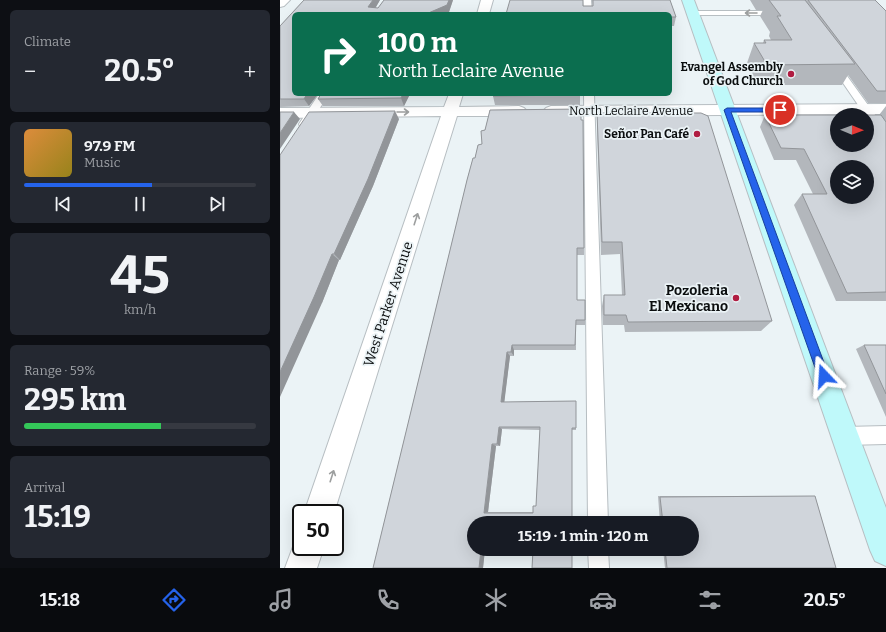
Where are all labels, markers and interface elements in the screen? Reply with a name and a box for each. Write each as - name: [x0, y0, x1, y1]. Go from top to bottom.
- one-way arrow: [745, 9, 758, 17]
- text: 100 m: [378, 26, 457, 59]
- icon: right: [312, 28, 364, 80]
- text: Climate: [24, 34, 71, 49]
- text: 20.5°: [104, 53, 175, 89]
- text: −: [24, 58, 36, 85]
- text: +: [243, 58, 256, 85]
- text: North Leclaire Avenue: [378, 60, 564, 82]
- place label: Evangel Assembly of God Church: [681, 60, 783, 88]
- marker: Evangel Assembly of God Church: [786, 69, 796, 79]
- pin: [763, 93, 797, 127]
- icon: arrive: [769, 99, 791, 121]
- street label: North Leclaire Avenue: [569, 104, 693, 118]
- one-way arrow: [396, 108, 409, 116]
- north arrow: [830, 108, 874, 152]
- map controls: [830, 108, 874, 204]
- place label: Señor Pan Café: [604, 127, 689, 141]
- marker: Señor Pan Café: [692, 129, 702, 139]
- text: 97.9 FM: [84, 137, 135, 155]
- text: Music: [84, 155, 120, 170]
- button: layers: [830, 160, 874, 204]
- icon: previous: [52, 193, 74, 215]
- icon: pause: [129, 193, 151, 215]
- icon: next: [206, 193, 228, 215]
- one-way arrow: [412, 214, 420, 226]
- street label: West Parker Avenue: [360, 240, 417, 369]
- text: 45: [110, 244, 170, 307]
- place label: Pozoleria El Mexicano: [649, 282, 728, 315]
- marker: Pozoleria El Mexicano: [731, 293, 741, 303]
- text: km/h: [124, 302, 156, 317]
- position arrow: [803, 355, 845, 397]
- text: Range · 59%: [24, 363, 95, 378]
- text: 295 km: [24, 382, 126, 418]
- one-way arrow: [328, 470, 336, 482]
- text: Arrival: [24, 480, 65, 495]
- text: 15:19: [24, 499, 91, 535]
- speed limit sign: 50: [292, 504, 344, 556]
- text: 15:19 · 1 min · 120 m: [518, 527, 648, 545]
- icon: directions: [160, 586, 188, 614]
- icon: music: [267, 586, 295, 614]
- icon: phone: [374, 586, 402, 614]
- icon: climate: [482, 586, 510, 614]
- icon: car: [589, 586, 617, 614]
- icon: filters: [696, 586, 724, 614]
- text: 15:18: [40, 589, 80, 611]
- text: 20.5°: [804, 589, 846, 611]

